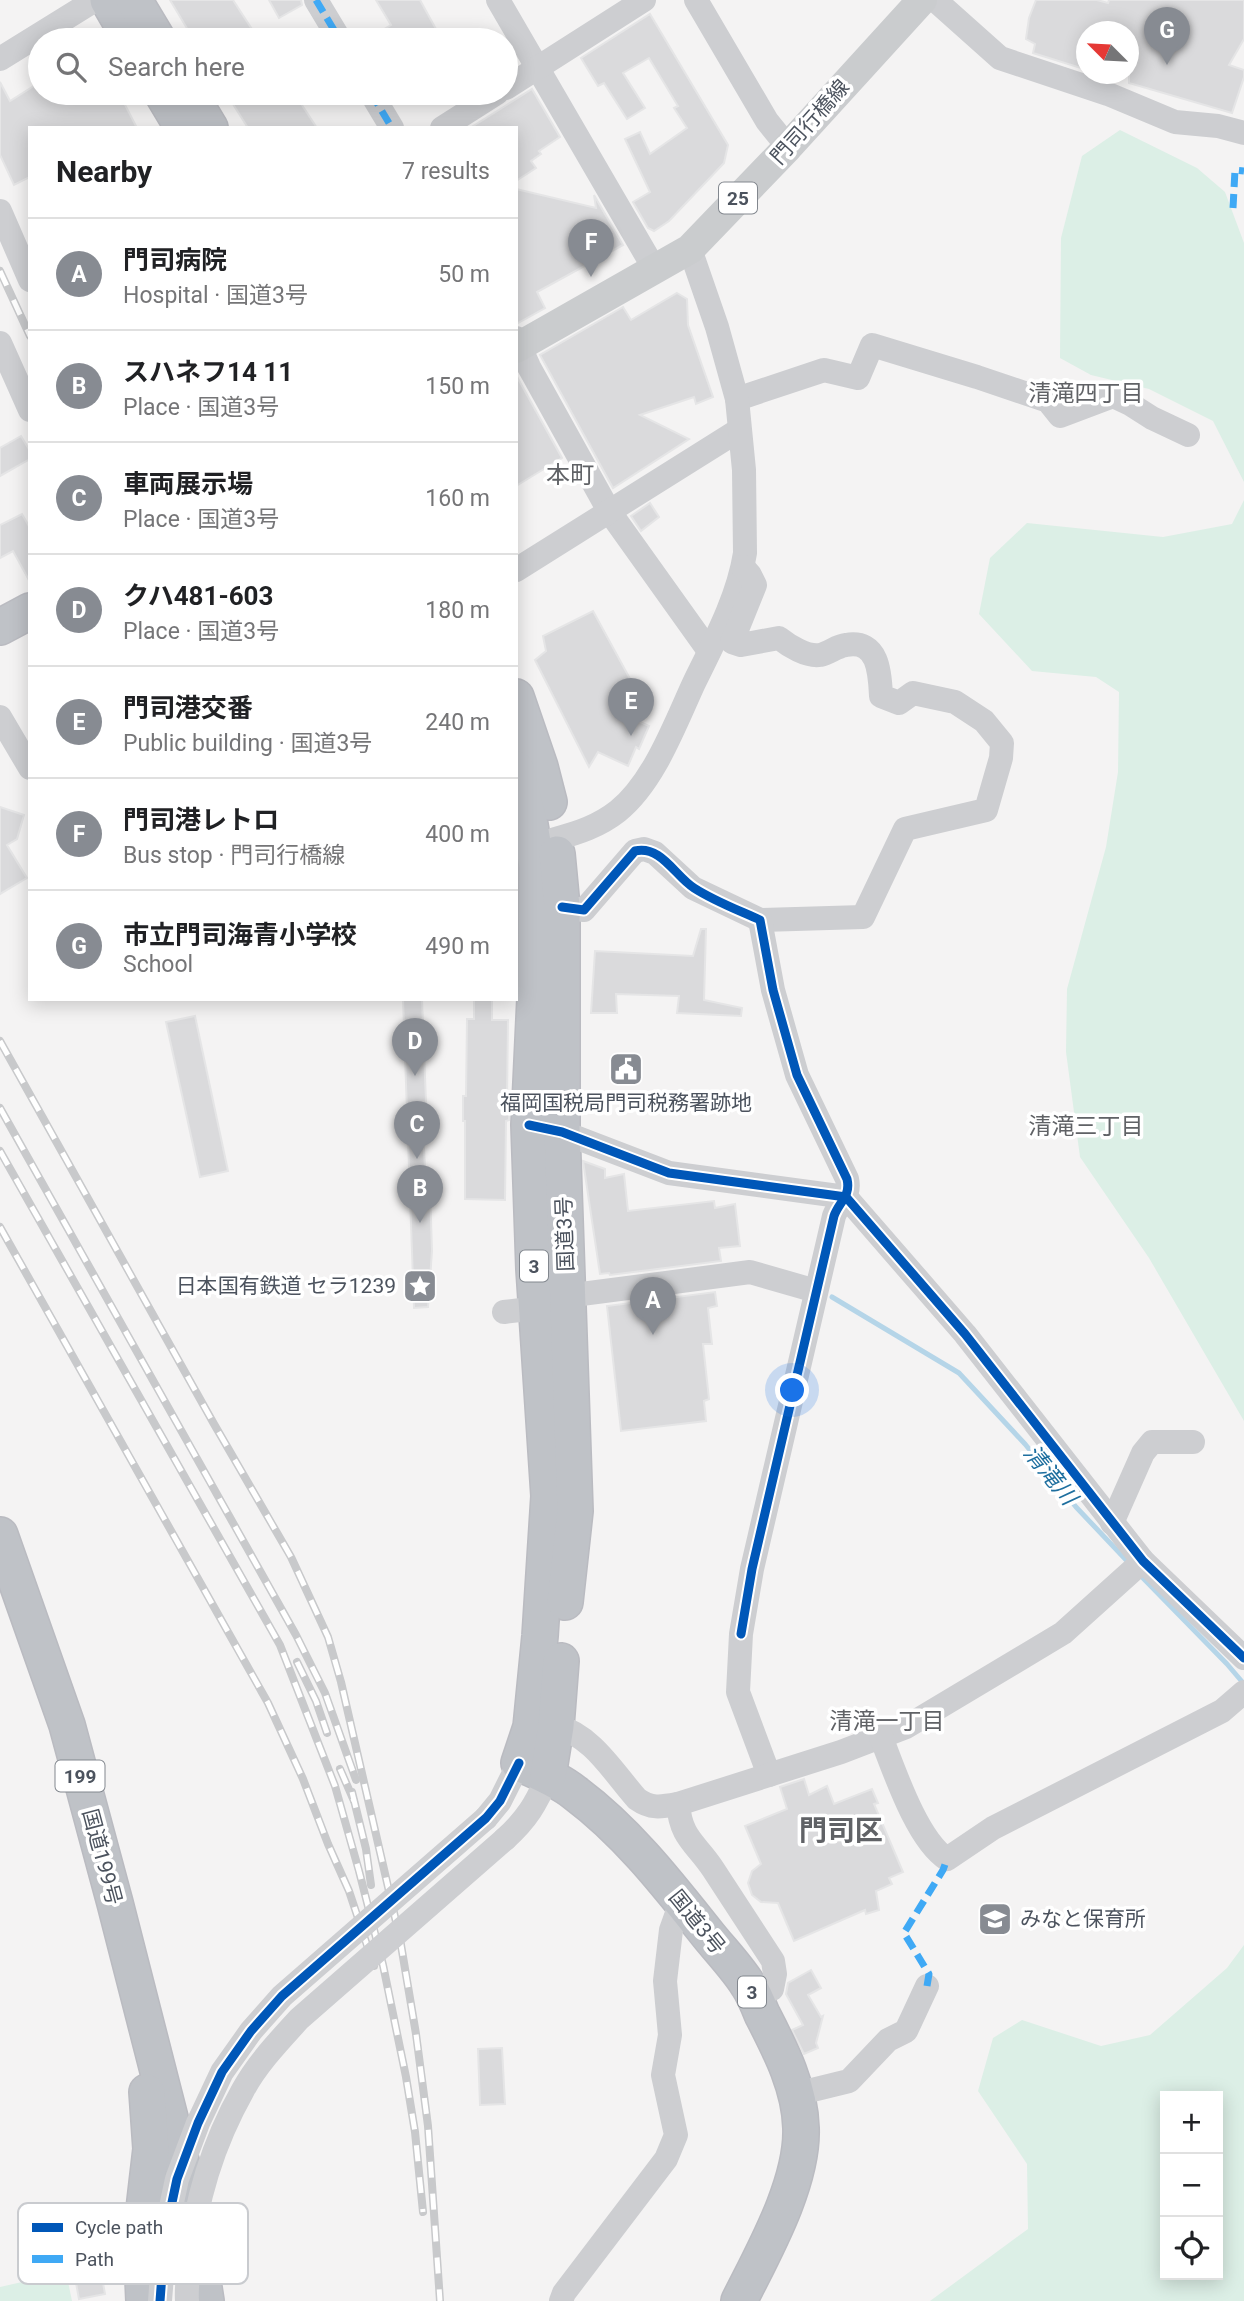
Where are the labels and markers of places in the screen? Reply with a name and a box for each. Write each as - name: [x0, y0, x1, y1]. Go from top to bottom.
- pin: G: [1144, 7, 1190, 65]
- pin: F: [568, 219, 614, 277]
- pin: E: [608, 678, 654, 736]
- pin: D: [392, 1018, 438, 1076]
- public building icon: 福岡国税局門司税務署跡地: [607, 1050, 645, 1088]
- place label: 福岡国税局門司税務署跡地: [500, 1091, 752, 1115]
- pin: C: [394, 1101, 440, 1159]
- pin: B: [397, 1165, 443, 1223]
- place icon: 日本国有鉄道 セラ1239: [401, 1267, 439, 1305]
- place label: 日本国有鉄道 セラ1239: [176, 1274, 396, 1298]
- pin: A: [630, 1277, 676, 1335]
- school or university icon: みなと保育所: [976, 1900, 1014, 1938]
- place label: みなと保育所: [1020, 1907, 1146, 1931]

